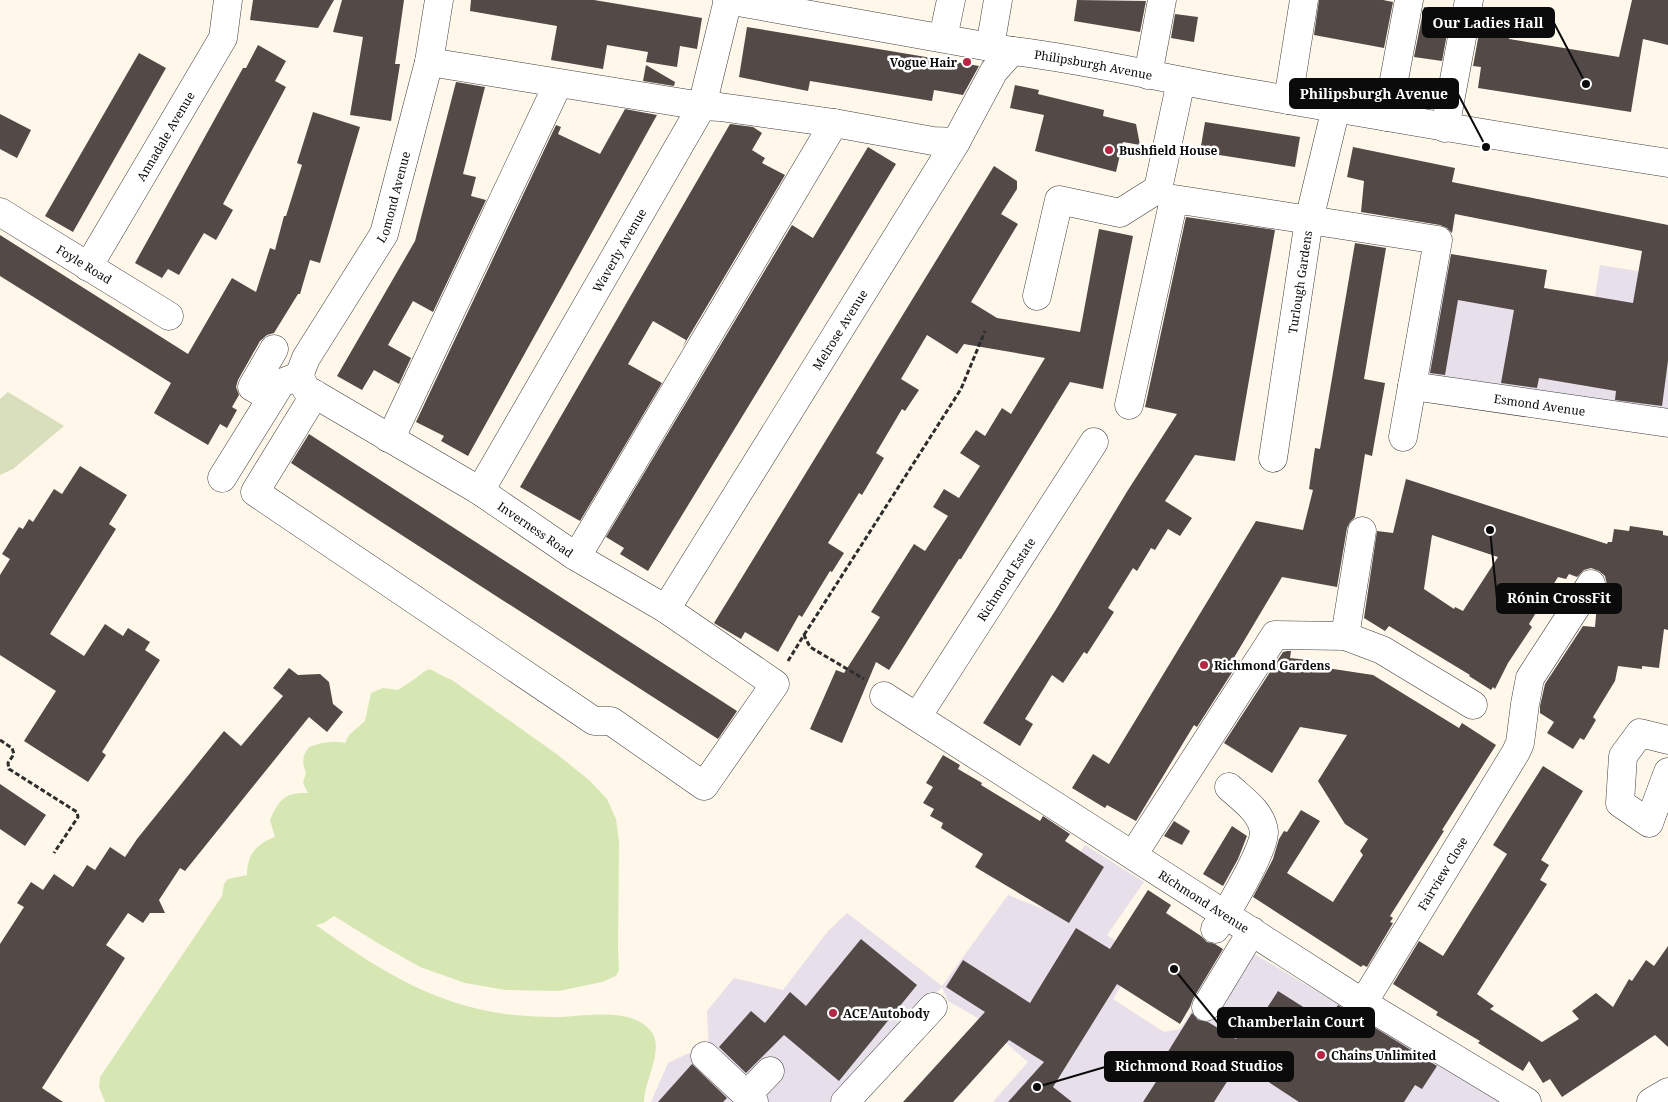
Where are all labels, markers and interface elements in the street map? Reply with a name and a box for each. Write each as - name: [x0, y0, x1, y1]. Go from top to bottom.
- callout: Our Ladies Hall: [1423, 8, 1554, 37]
- text: Our Ladies Hall: [1433, 13, 1544, 32]
- street label: Philipsburgh Avenue: [1033, 45, 1154, 83]
- place label: Vogue Hair: [890, 54, 958, 71]
- marker: Vogue Hair: [961, 56, 973, 68]
- callout: Philipsburgh Avenue: [1290, 79, 1458, 108]
- text: Philipsburgh Avenue: [1300, 84, 1448, 103]
- street label: Annadale Avenue: [132, 88, 198, 184]
- place label: Bushfield House: [1119, 142, 1217, 159]
- marker: Bushfield House: [1103, 144, 1115, 156]
- street label: Lomond Avenue: [372, 149, 414, 246]
- street label: Waverly Avenue: [588, 205, 650, 295]
- street label: Turlough Gardens: [1283, 229, 1316, 335]
- street label: Foyle Road: [53, 240, 116, 288]
- street label: Melrose Avenue: [808, 286, 871, 373]
- street label: Esmond Avenue: [1493, 389, 1587, 419]
- street label: Inverness Road: [495, 497, 577, 561]
- street label: Richmond Estate: [973, 534, 1039, 624]
- callout: Rónin CrossFit: [1497, 584, 1621, 613]
- text: Rónin CrossFit: [1507, 588, 1611, 607]
- place label: Richmond Gardens: [1214, 657, 1331, 674]
- marker: Richmond Gardens: [1198, 659, 1210, 671]
- street label: Fairview Close: [1413, 833, 1471, 913]
- street label: Richmond Avenue: [1155, 866, 1253, 936]
- place label: ACE Autobody: [843, 1005, 930, 1022]
- marker: ACE Autobody: [827, 1007, 839, 1019]
- callout: Chamberlain Court: [1218, 1008, 1374, 1037]
- text: Chamberlain Court: [1228, 1012, 1365, 1031]
- place label: Chains Unlimited: [1331, 1047, 1437, 1064]
- marker: Chains Unlimited: [1315, 1049, 1327, 1061]
- callout: Richmond Road Studios: [1105, 1052, 1293, 1081]
- text: Richmond Road Studios: [1115, 1056, 1283, 1075]

